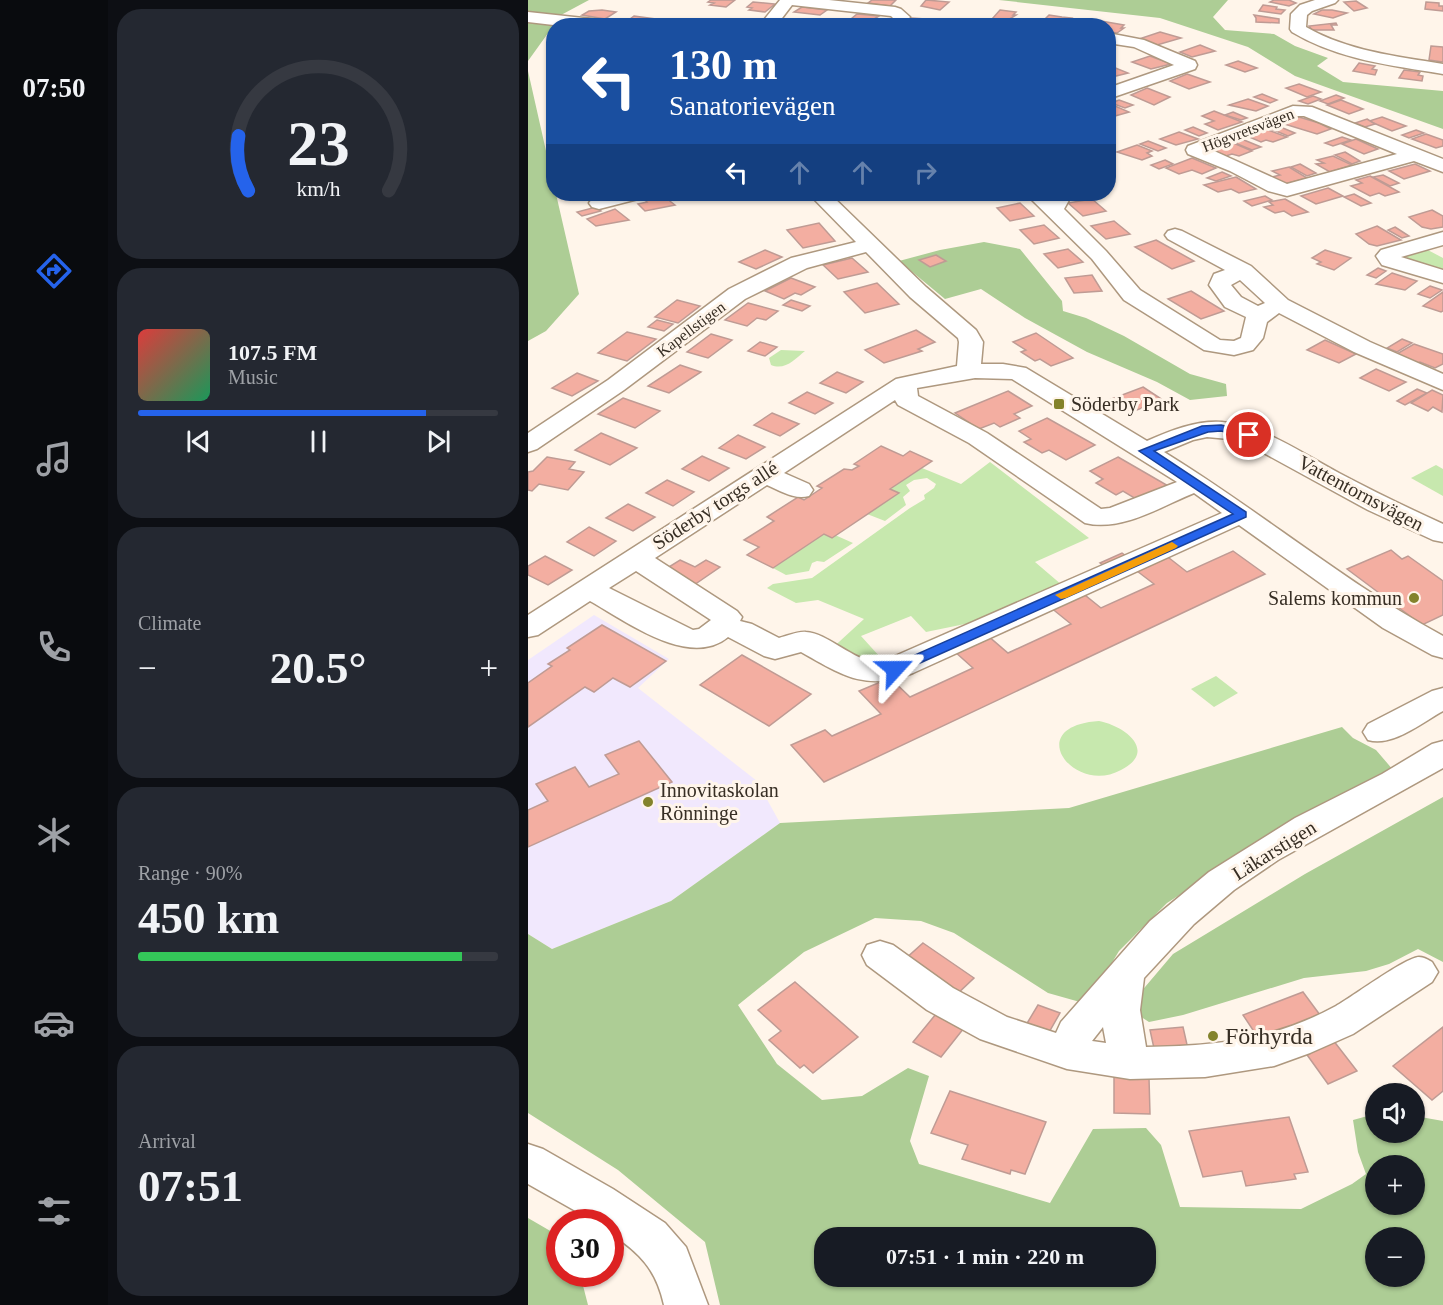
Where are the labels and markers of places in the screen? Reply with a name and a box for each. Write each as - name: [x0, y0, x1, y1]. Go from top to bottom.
- place label: Söderby Park: [1071, 393, 1179, 416]
- marker: Söderby Park: [1052, 397, 1066, 411]
- pin: [1223, 409, 1274, 460]
- place label: Salems kommun: [1268, 587, 1402, 609]
- marker: Salems kommun: [1407, 591, 1421, 605]
- place label: Innovitaskolan Rönninge: [660, 779, 779, 825]
- marker: Innovitaskolan Rönninge: [641, 795, 655, 809]
- place label: Förhyrda: [1225, 1023, 1313, 1049]
- marker: Förhyrda: [1206, 1029, 1220, 1043]

